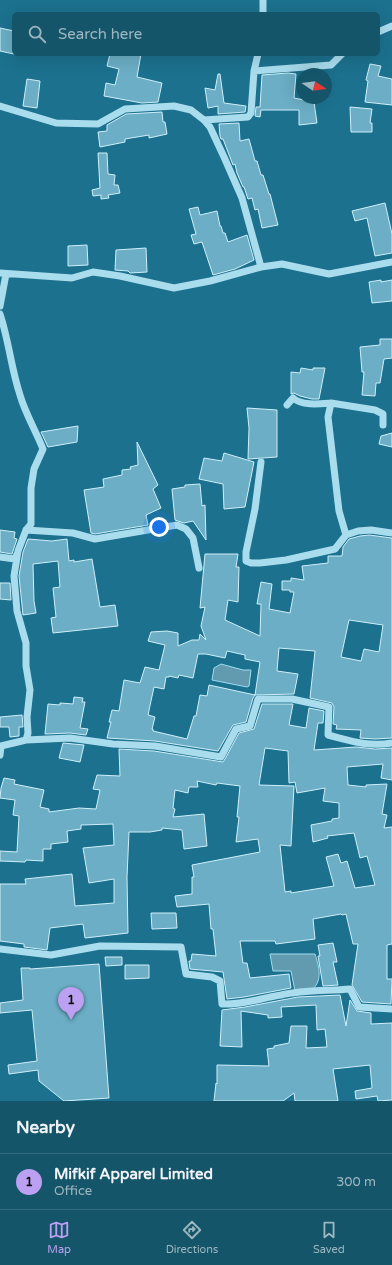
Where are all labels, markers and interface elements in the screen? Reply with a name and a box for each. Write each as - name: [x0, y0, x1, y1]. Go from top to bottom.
- search box: [12, 12, 380, 56]
- icon: search: [26, 23, 48, 45]
- text: Search here: [58, 25, 142, 43]
- north arrow: [296, 68, 332, 104]
- your location: [149, 517, 169, 537]
- pin: 1: [58, 987, 84, 1020]
- text: Nearby: [16, 1117, 75, 1138]
- text: Mifkif Apparel Limited: [54, 1165, 213, 1183]
- text: 1: [25, 1174, 33, 1190]
- text: 300 m: [336, 1174, 376, 1190]
- text: Office: [54, 1183, 92, 1199]
- tab: Map: [47, 1219, 71, 1256]
- tab: Directions: [166, 1219, 218, 1256]
- tab: Saved: [313, 1219, 345, 1256]

